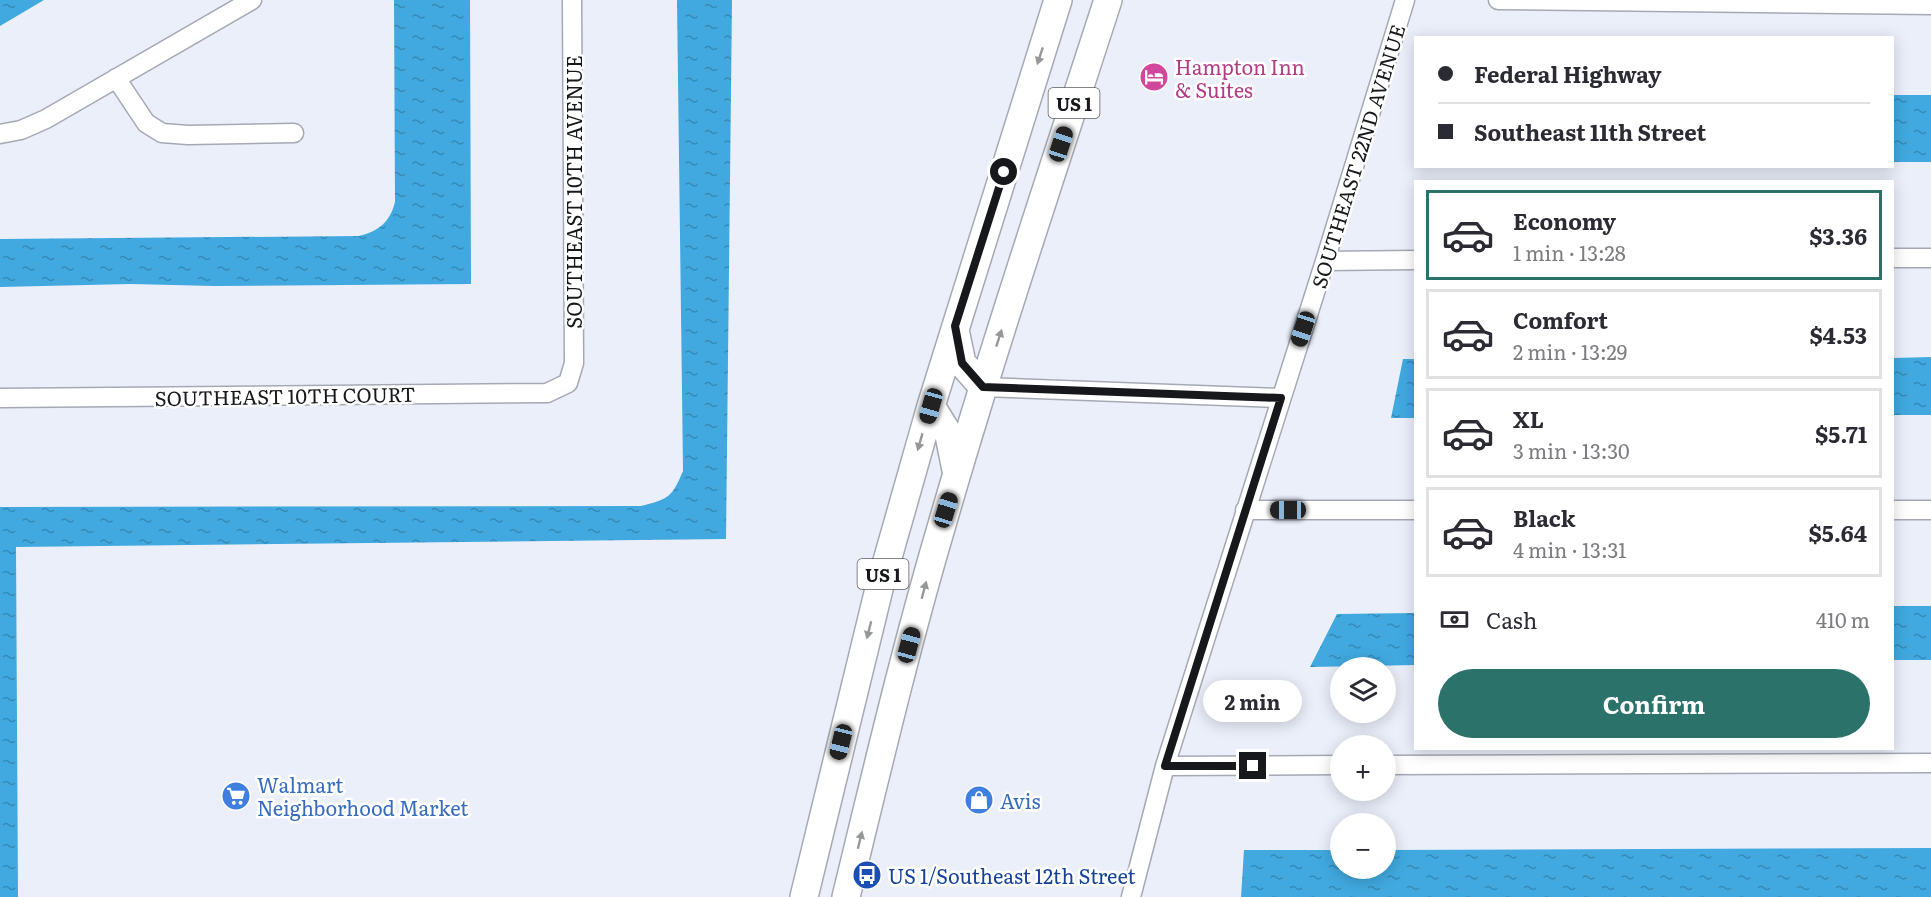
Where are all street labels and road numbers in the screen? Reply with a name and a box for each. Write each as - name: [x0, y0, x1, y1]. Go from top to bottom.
- street label: SOUTHEAST 22ND AVENUE: [1303, 20, 1411, 292]
- street label: SOUTHEAST 10TH AVENUE: [558, 55, 588, 329]
- road number: US 1: [1048, 88, 1100, 118]
- street label: SOUTHEAST 10TH COURT: [154, 378, 416, 412]
- road number: US 1: [858, 559, 908, 589]

